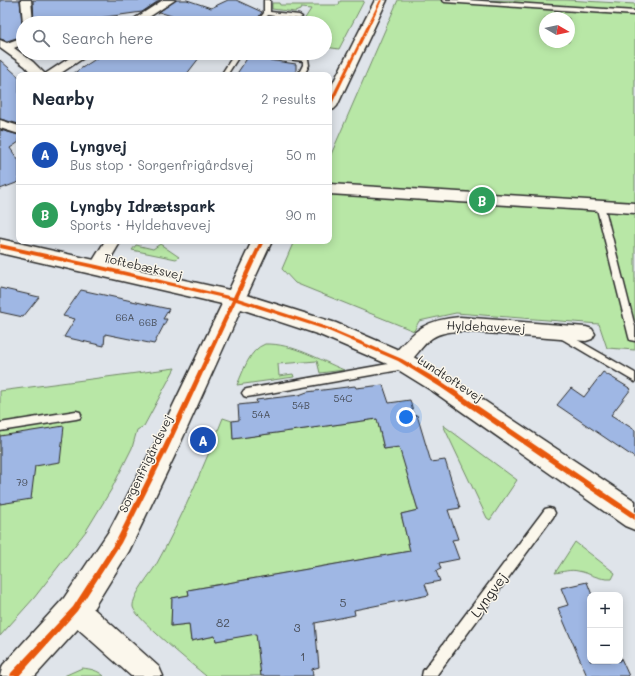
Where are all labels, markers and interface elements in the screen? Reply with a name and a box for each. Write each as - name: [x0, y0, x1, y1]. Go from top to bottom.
- north arrow: [539, 12, 575, 48]
- search box: [16, 16, 332, 60]
- icon: search: [30, 27, 52, 49]
- text: Search here: [62, 28, 153, 48]
- text: Nearby: [32, 87, 94, 109]
- text: 2 results: [261, 90, 316, 107]
- text: Lyngvej: [70, 136, 127, 156]
- text: A: [40, 146, 50, 163]
- text: 50 m: [286, 146, 316, 163]
- text: Bus stop · Sorgenfrigårdsvej: [70, 156, 253, 173]
- pin: B: [469, 185, 495, 215]
- text: Lyngby Idrætspark: [70, 196, 215, 216]
- text: B: [41, 206, 49, 223]
- text: 90 m: [286, 206, 316, 223]
- text: Sports · Hyldehavevej: [70, 216, 211, 233]
- street label: Toftebæksvej: [102, 249, 184, 283]
- house number: 66A: [116, 310, 135, 324]
- house number: 66B: [139, 315, 157, 329]
- street label: Hyldehavevej: [446, 317, 526, 335]
- street label: Lundtoftevej: [415, 351, 486, 405]
- house number: 54C: [334, 391, 352, 405]
- house number: 54B: [292, 398, 310, 412]
- house number: 54A: [252, 407, 270, 421]
- your location: [396, 407, 416, 427]
- street label: Sorgenfrigårdsvej: [114, 412, 176, 515]
- pin: A: [190, 425, 216, 455]
- house number: 79: [16, 475, 28, 489]
- street label: Lyngvej: [466, 568, 511, 621]
- map controls: [587, 592, 623, 664]
- button: +: [587, 592, 623, 628]
- house number: 5: [340, 594, 347, 610]
- house number: 82: [216, 614, 230, 630]
- house number: 3: [293, 619, 301, 635]
- button: −: [587, 628, 623, 664]
- house number: 1: [300, 648, 306, 664]

